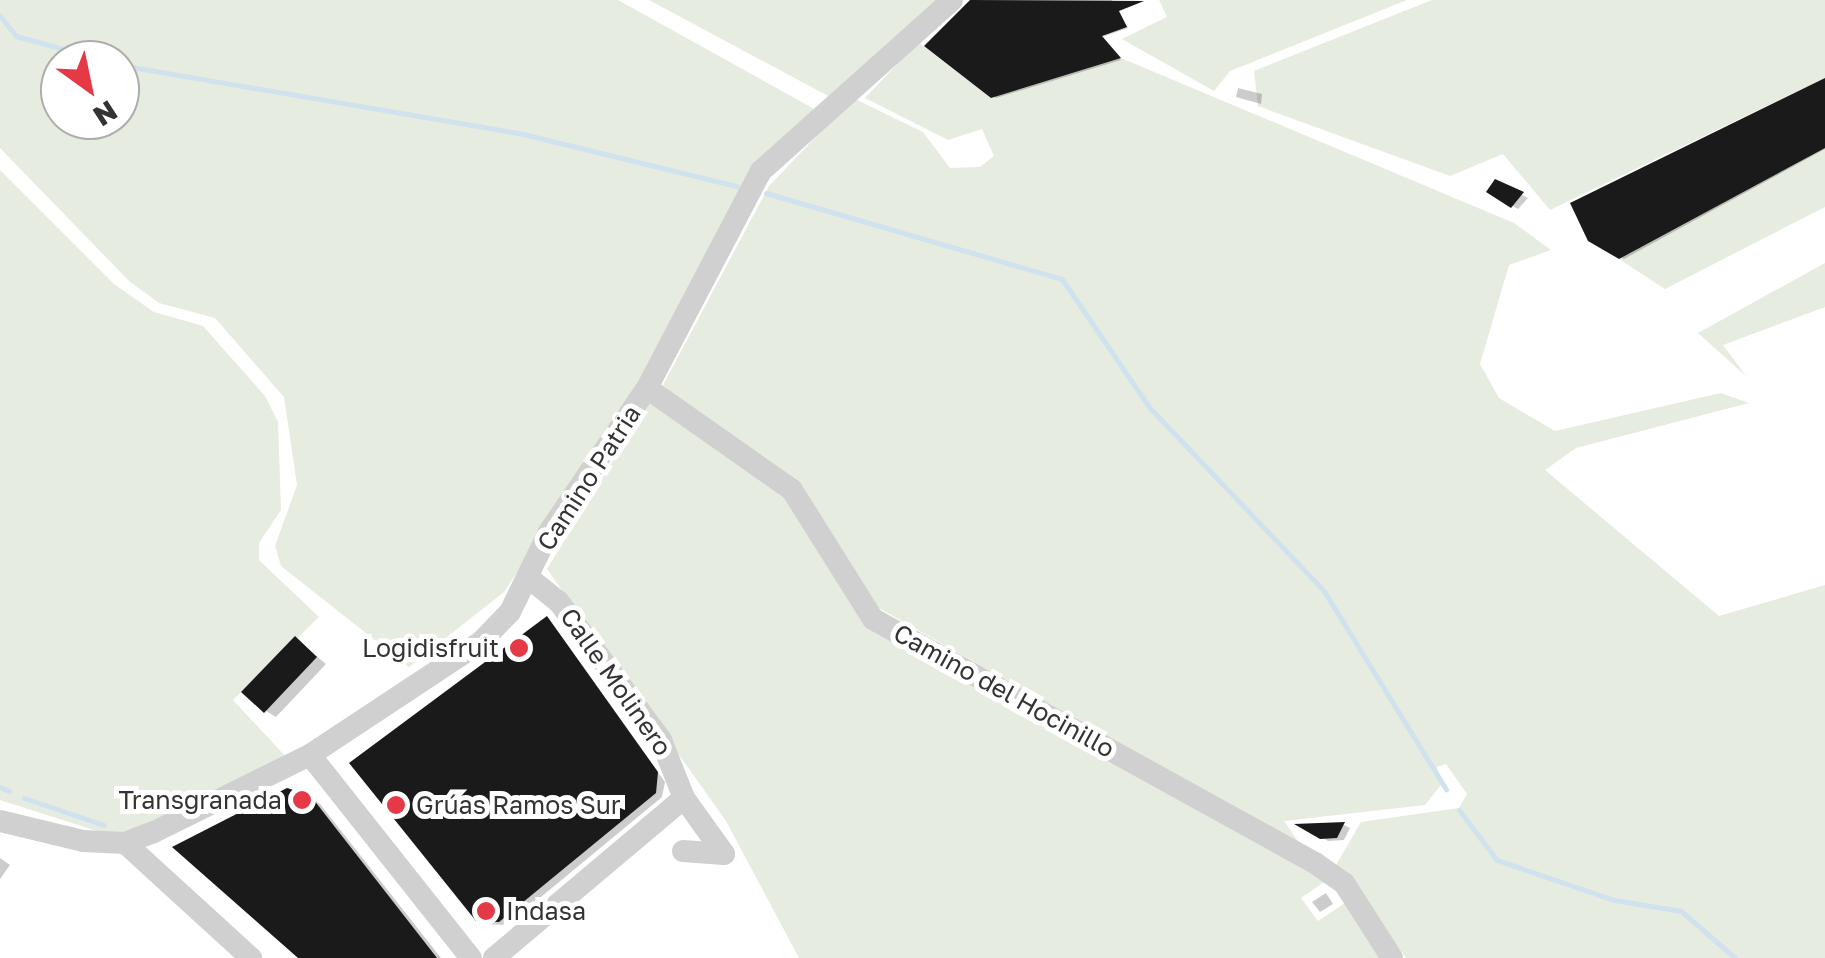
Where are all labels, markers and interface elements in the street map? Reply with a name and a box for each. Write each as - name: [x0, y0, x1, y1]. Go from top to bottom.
- north arrow: [40, 40, 140, 140]
- text: N: [88, 94, 123, 134]
- street label: Camino Patria: [531, 400, 647, 556]
- street label: Calle Molinero: [554, 602, 678, 762]
- street label: Camino del Hocinillo: [888, 618, 1120, 764]
- place label: Logidisfruit: [362, 633, 499, 663]
- marker: Logidisfruit: [508, 637, 530, 659]
- place label: Transgranada: [119, 785, 282, 815]
- marker: Transgranada: [291, 789, 313, 811]
- place label: Grúas Ramos Sur: [416, 790, 620, 820]
- marker: Grúas Ramos Sur: [385, 794, 407, 816]
- place label: Indasa: [506, 896, 586, 926]
- marker: Indasa: [475, 900, 497, 922]

